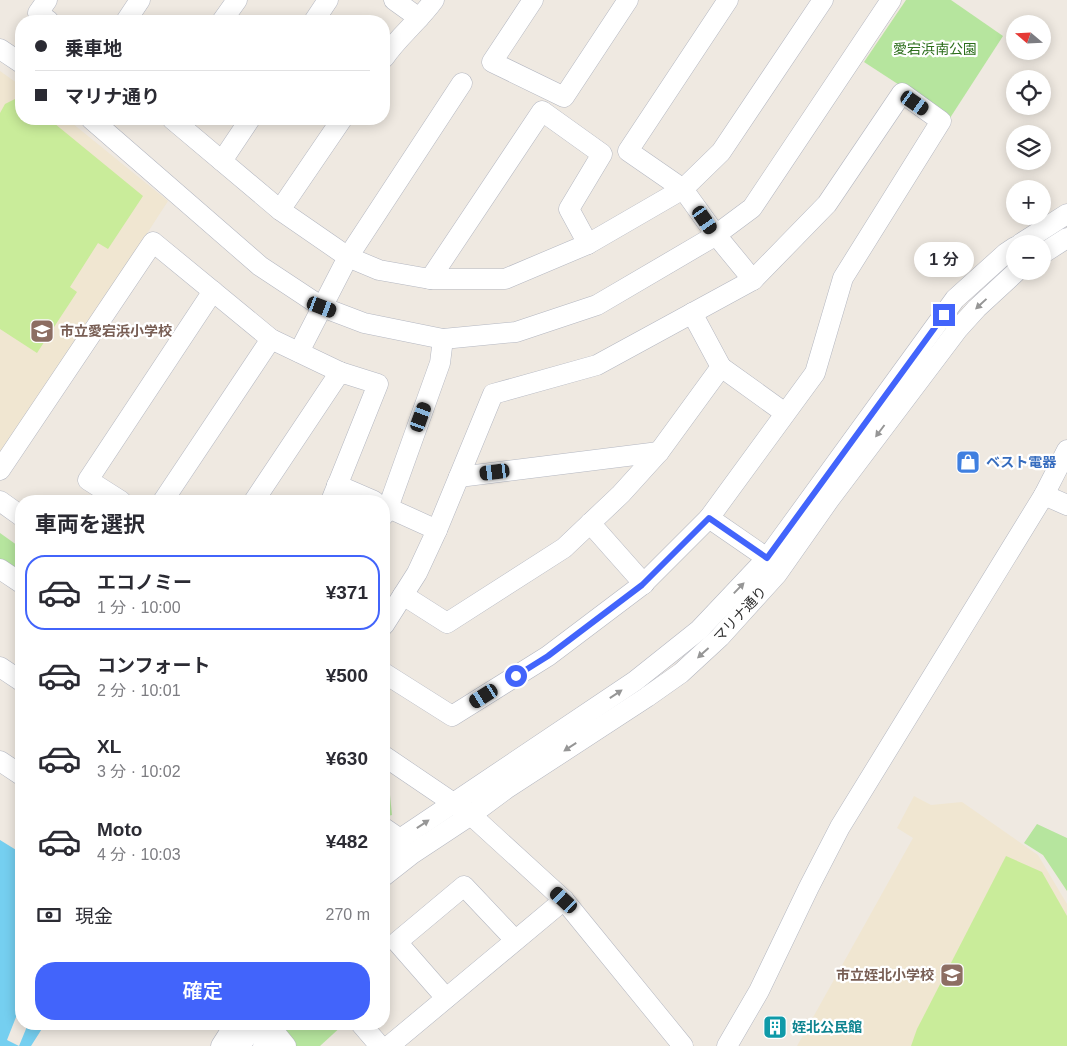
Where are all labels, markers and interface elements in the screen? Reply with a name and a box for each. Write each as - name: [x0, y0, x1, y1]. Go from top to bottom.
- north arrow: [1006, 15, 1051, 60]
- map controls: [1006, 15, 1051, 280]
- text: 乗車地: [65, 38, 122, 59]
- park label: 愛宕浜南公園: [893, 41, 977, 57]
- button: locate: [1006, 70, 1051, 115]
- text: マリナ通り: [65, 86, 160, 107]
- car: [898, 88, 931, 118]
- button: layers: [1006, 125, 1051, 170]
- button: +: [1006, 180, 1051, 225]
- car: [690, 203, 719, 237]
- button: −: [1006, 235, 1051, 280]
- callout: 1 分: [914, 242, 974, 278]
- text: 1 分: [929, 251, 959, 268]
- car: [305, 295, 338, 319]
- one-way arrow: [976, 298, 988, 310]
- route end: [933, 304, 955, 326]
- school or university icon: 市立愛宕浜小学校: [29, 318, 55, 344]
- place label: 市立愛宕浜小学校: [60, 323, 172, 339]
- car: [408, 400, 433, 434]
- one-way arrow: [875, 424, 886, 437]
- shop icon: ベスト電器: [955, 449, 981, 475]
- place label: ベスト電器: [986, 454, 1057, 470]
- car: [479, 463, 510, 481]
- text: 車両を選択: [35, 512, 145, 537]
- icon: car: [37, 570, 82, 615]
- text: エコノミー: [97, 572, 192, 593]
- text: ¥371: [326, 582, 368, 603]
- one-way arrow: [733, 582, 745, 594]
- street label: マリナ通り: [710, 583, 770, 645]
- text: 1 分 · 10:00: [97, 599, 181, 616]
- one-way arrow: [697, 647, 709, 659]
- icon: car: [37, 653, 82, 698]
- text: コンフォート: [97, 655, 210, 676]
- text: ¥500: [326, 665, 368, 686]
- route start: [505, 665, 527, 687]
- text: 2 分 · 10:01: [97, 682, 181, 699]
- car: [467, 682, 500, 710]
- one-way arrow: [609, 689, 623, 699]
- icon: car: [37, 736, 82, 781]
- text: XL: [97, 736, 121, 757]
- one-way arrow: [564, 742, 577, 752]
- text: ¥630: [326, 748, 368, 769]
- text: 3 分 · 10:02: [97, 763, 181, 780]
- icon: car: [37, 819, 82, 864]
- text: Moto: [97, 819, 142, 840]
- one-way arrow: [416, 819, 430, 828]
- text: ¥482: [326, 831, 368, 852]
- text: 4 分 · 10:03: [97, 846, 181, 863]
- car: [547, 884, 580, 916]
- icon: cash: [35, 901, 63, 929]
- text: 現金: [75, 906, 113, 927]
- text: 270 m: [326, 906, 370, 923]
- button: 確定: [35, 962, 370, 1020]
- school or university icon: 市立姪北小学校: [939, 962, 965, 988]
- place label: 市立姪北小学校: [836, 967, 934, 983]
- building icon: 姪北公民館: [762, 1014, 788, 1040]
- place label: 姪北公民館: [792, 1019, 862, 1035]

